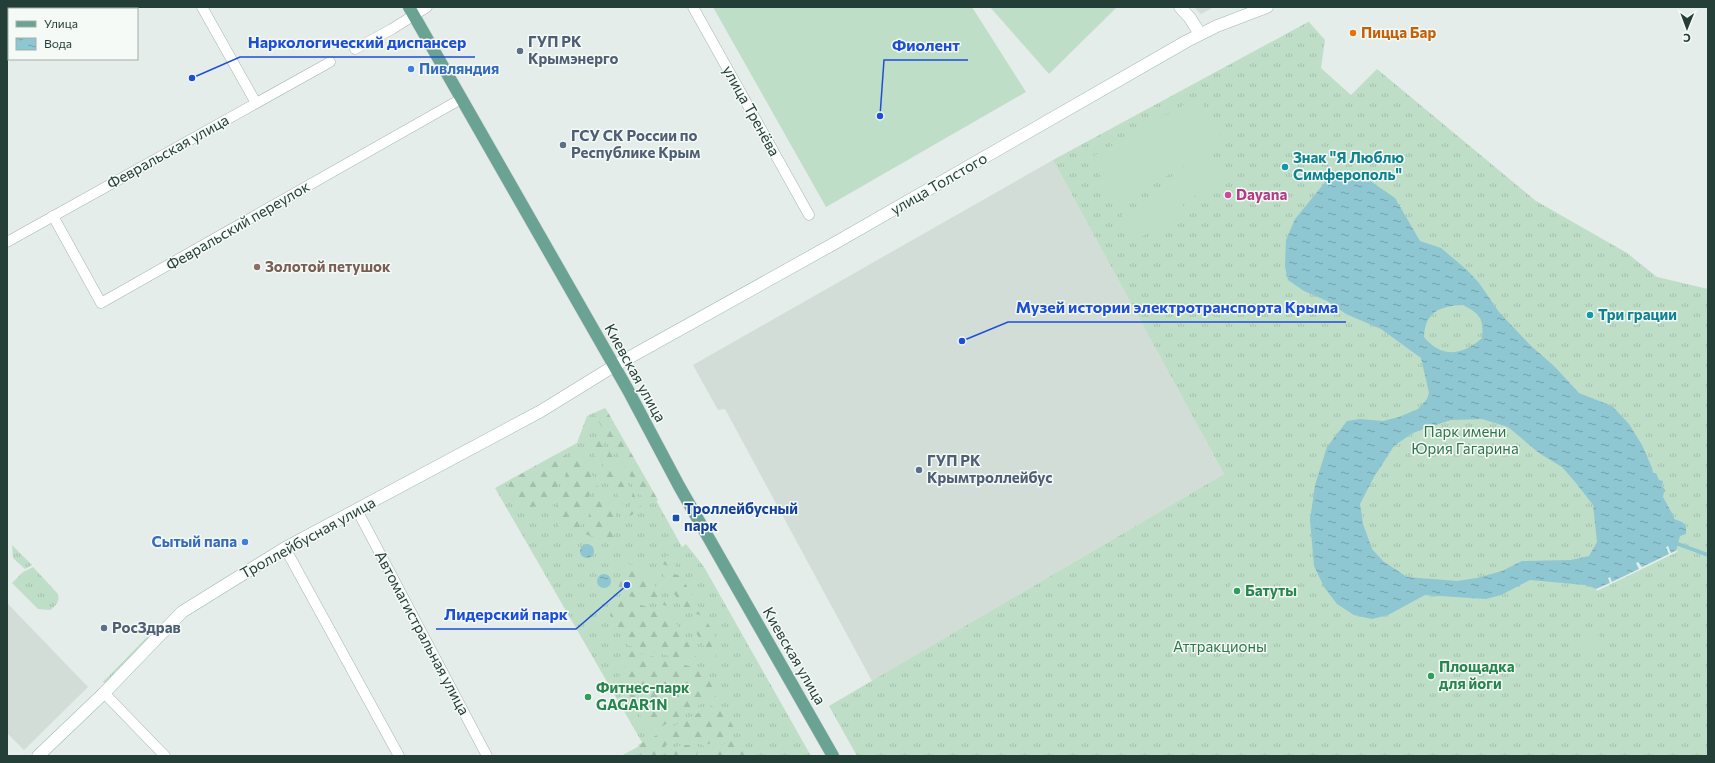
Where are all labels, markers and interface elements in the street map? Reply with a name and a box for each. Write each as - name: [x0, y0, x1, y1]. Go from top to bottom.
- legend: [8, 8, 138, 60]
- north arrow: [1667, 8, 1707, 48]
- text: Улица: [44, 16, 78, 30]
- place label: Пицца Бар: [1361, 23, 1436, 41]
- marker: Пицца Бар: [1348, 28, 1358, 38]
- callout: Наркологический диспансер: [240, 29, 475, 57]
- text: Наркологический диспансер: [248, 32, 466, 51]
- place label: ГУП РК Крымэнерго: [528, 32, 619, 67]
- callout: Фиолент: [884, 32, 968, 60]
- text: С: [1682, 32, 1691, 45]
- text: Фиолент: [892, 35, 960, 54]
- text: Вода: [44, 36, 72, 50]
- marker: ГУП РК Крымэнерго: [515, 46, 525, 56]
- place label: Пивляндия: [419, 59, 499, 77]
- street label: улица Тренёва: [719, 62, 784, 159]
- marker: Пивляндия: [406, 64, 416, 74]
- street label: Февральская улица: [103, 110, 232, 192]
- place label: ГСУ СК России по Республике Крым: [571, 126, 700, 161]
- marker: ГСУ СК России по Республике Крым: [558, 140, 568, 150]
- street label: улица Толстого: [887, 148, 990, 218]
- place label: Знак "Я Люблю Симферополь": [1293, 148, 1404, 183]
- marker: Знак "Я Люблю Симферополь": [1280, 162, 1290, 172]
- street label: Февральский переулок: [162, 177, 313, 274]
- place label: Dayana: [1236, 185, 1287, 203]
- marker: Dayana: [1223, 190, 1233, 200]
- place label: Золотой петушок: [265, 257, 391, 275]
- marker: Золотой петушок: [252, 262, 262, 272]
- callout: Музей истории электротранспорта Крыма: [1008, 294, 1346, 322]
- text: Музей истории электротранспорта Крыма: [1016, 297, 1338, 316]
- place label: Три грации: [1598, 305, 1677, 323]
- marker: Три грации: [1585, 310, 1595, 320]
- street label: Киевская улица: [601, 320, 670, 425]
- park label: Парк имени Юрия Гагарина: [1411, 422, 1519, 457]
- place label: ГУП РК Крымтроллейбус: [927, 451, 1052, 486]
- marker: ГУП РК Крымтроллейбус: [914, 465, 924, 475]
- street label: Троллейбусная улица: [237, 492, 378, 582]
- place label: Троллейбусный парк: [684, 499, 798, 534]
- marker: Троллейбусный парк: [671, 513, 681, 523]
- place label: Сытый папа: [151, 532, 237, 550]
- marker: Сытый папа: [240, 537, 250, 547]
- street label: Автомагистральная улица: [372, 547, 474, 718]
- place label: Батуты: [1245, 581, 1297, 599]
- marker: Батуты: [1232, 586, 1242, 596]
- callout: Лидерский парк: [436, 601, 576, 629]
- text: Лидерский парк: [444, 604, 568, 623]
- street label: Киевская улица: [760, 604, 830, 707]
- place label: РосЗдрав: [112, 618, 181, 636]
- marker: РосЗдрав: [99, 623, 109, 633]
- park label: Аттракционы: [1173, 637, 1267, 655]
- place label: Площадка для йоги: [1439, 657, 1515, 692]
- marker: Площадка для йоги: [1426, 671, 1436, 681]
- place label: Фитнес-парк GAGAR1N: [596, 678, 690, 713]
- marker: Фитнес-парк GAGAR1N: [583, 692, 593, 702]

